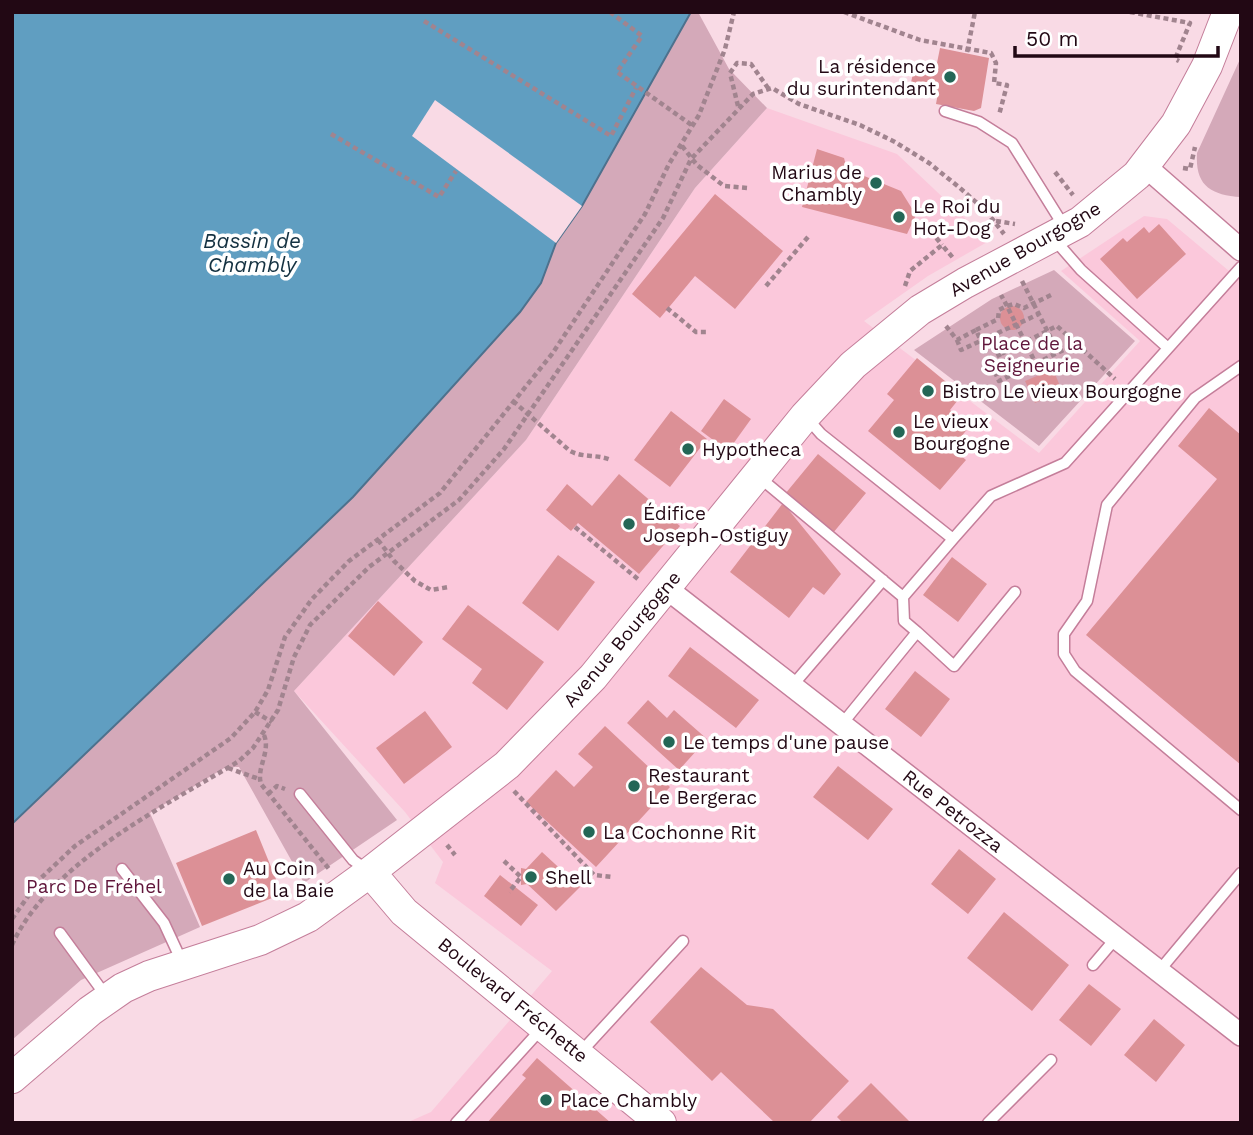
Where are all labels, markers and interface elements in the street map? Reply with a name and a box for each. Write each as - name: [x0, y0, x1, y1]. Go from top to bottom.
- scale bar: [1015, 14, 1218, 58]
- text: 50 m: [1026, 26, 1078, 51]
- place label: La résidence du surintendant: [787, 55, 936, 100]
- marker: La résidence du surintendant: [942, 69, 958, 85]
- place label: Marius de Chambly: [771, 161, 862, 206]
- marker: Marius de Chambly: [868, 175, 884, 191]
- place label: Le Roi du Hot-Dog: [913, 195, 1000, 240]
- street label: Avenue Bourgogne: [945, 196, 1105, 302]
- marker: Le Roi du Hot-Dog: [891, 209, 907, 225]
- water label: Bassin de Chambly: [203, 228, 301, 277]
- park label: Place de la Seigneurie: [981, 332, 1083, 377]
- place label: Bistro Le vieux Bourgogne: [942, 380, 1182, 403]
- marker: Bistro Le vieux Bourgogne: [920, 383, 936, 399]
- place label: Le vieux Bourgogne: [913, 410, 1010, 455]
- marker: Le vieux Bourgogne: [891, 424, 907, 440]
- place label: Hypotheca: [702, 438, 801, 461]
- marker: Hypotheca: [680, 441, 696, 457]
- place label: Édifice Joseph-Ostiguy: [643, 502, 788, 547]
- marker: Édifice Joseph-Ostiguy: [621, 516, 637, 532]
- street label: Avenue Bourgogne: [558, 566, 686, 712]
- place label: Le temps d'une pause: [683, 731, 889, 754]
- marker: Le temps d'une pause: [661, 734, 677, 750]
- place label: Restaurant Le Bergerac: [648, 764, 757, 809]
- street label: Rue Petrozza: [898, 765, 1008, 858]
- marker: Restaurant Le Bergerac: [626, 778, 642, 794]
- place label: La Cochonne Rit: [603, 821, 756, 844]
- marker: La Cochonne Rit: [581, 824, 597, 840]
- place label: Au Coin de la Baie: [243, 857, 334, 902]
- place label: Shell: [545, 866, 592, 889]
- marker: Shell: [523, 869, 539, 885]
- marker: Au Coin de la Baie: [221, 871, 237, 887]
- park label: Parc De Fréhel: [26, 875, 162, 898]
- street label: Boulevard Fréchette: [433, 932, 593, 1068]
- place label: Place Chambly: [560, 1089, 697, 1112]
- marker: Place Chambly: [538, 1092, 554, 1108]

